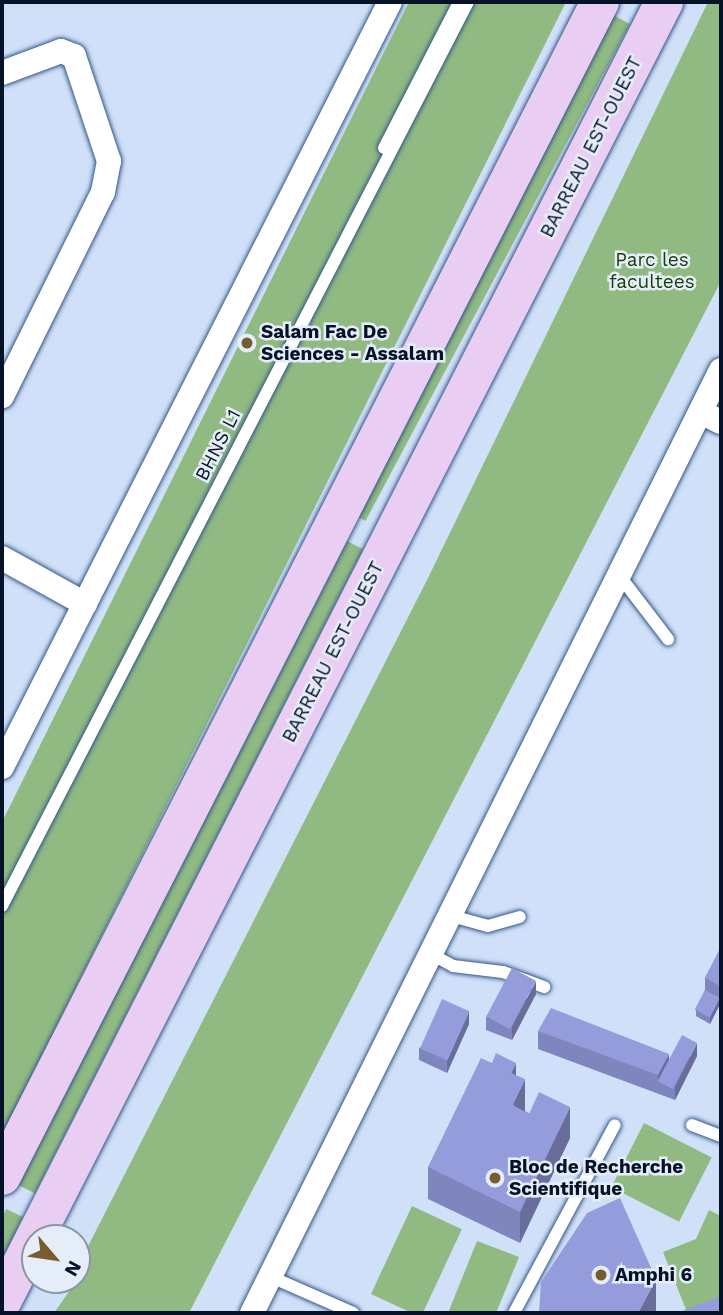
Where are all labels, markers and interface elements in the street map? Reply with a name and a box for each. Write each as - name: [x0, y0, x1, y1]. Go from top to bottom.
- street label: BARREAU EST-OUEST: [535, 53, 647, 241]
- park label: Parc les facultees: [609, 249, 695, 293]
- place label: Salam Fac De Sciences - Assalam: [261, 321, 444, 365]
- marker: Salam Fac De Sciences - Assalam: [239, 335, 255, 351]
- street label: BHNS L1: [190, 406, 246, 484]
- street label: BARREAU EST-OUEST: [277, 558, 389, 746]
- place label: Bloc de Recherche Scientifique: [509, 1156, 683, 1200]
- marker: Bloc de Recherche Scientifique: [487, 1170, 503, 1186]
- north arrow: [21, 1224, 91, 1294]
- text: N: [60, 1257, 87, 1280]
- place label: Amphi 6: [615, 1264, 692, 1286]
- marker: Amphi 6: [593, 1267, 609, 1283]

